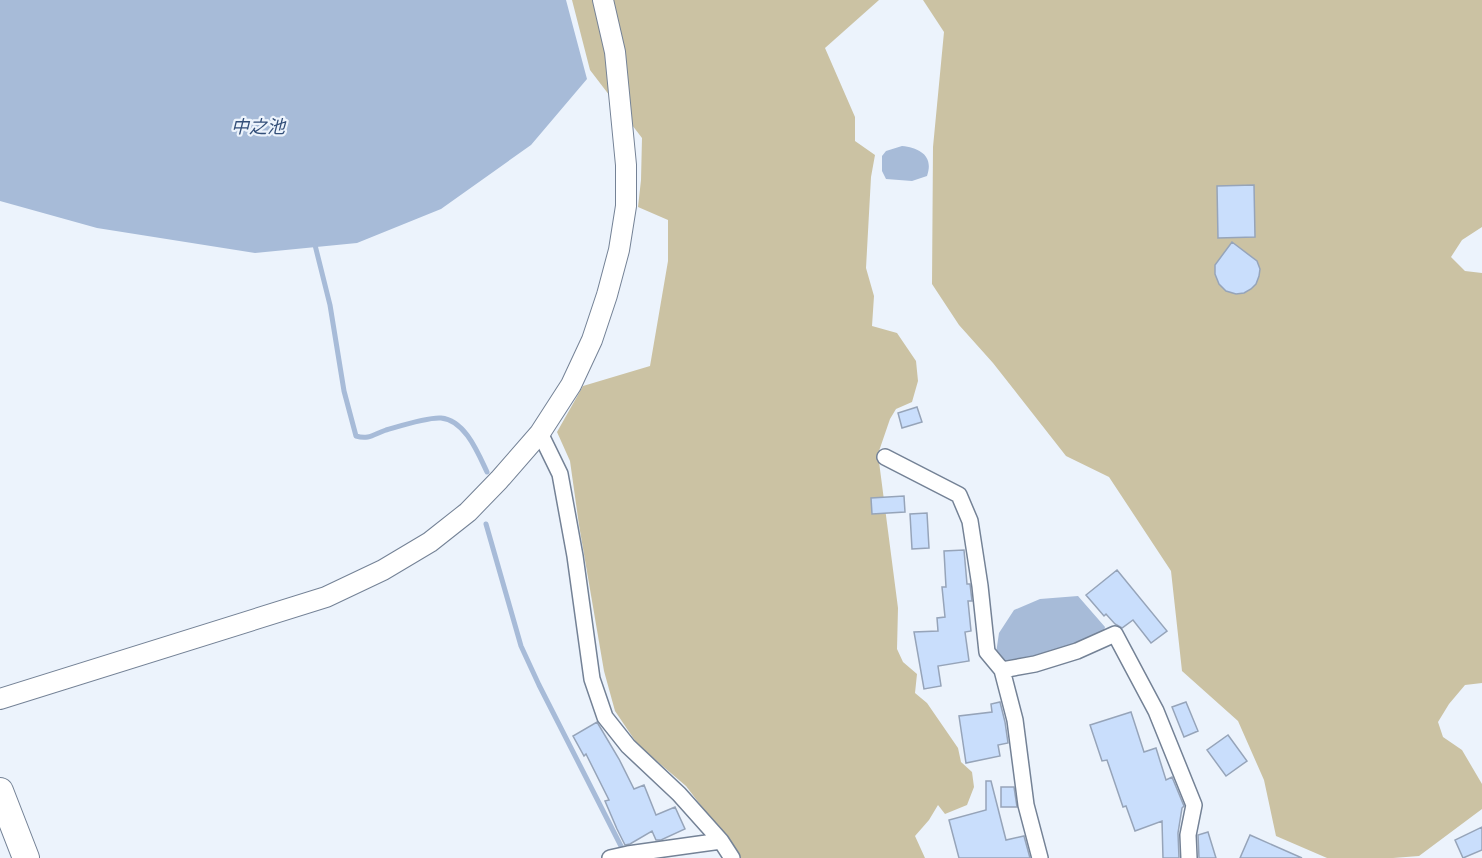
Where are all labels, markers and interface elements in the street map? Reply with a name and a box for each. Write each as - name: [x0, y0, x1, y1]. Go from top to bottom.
- water label: 中之池: [231, 116, 287, 137]

